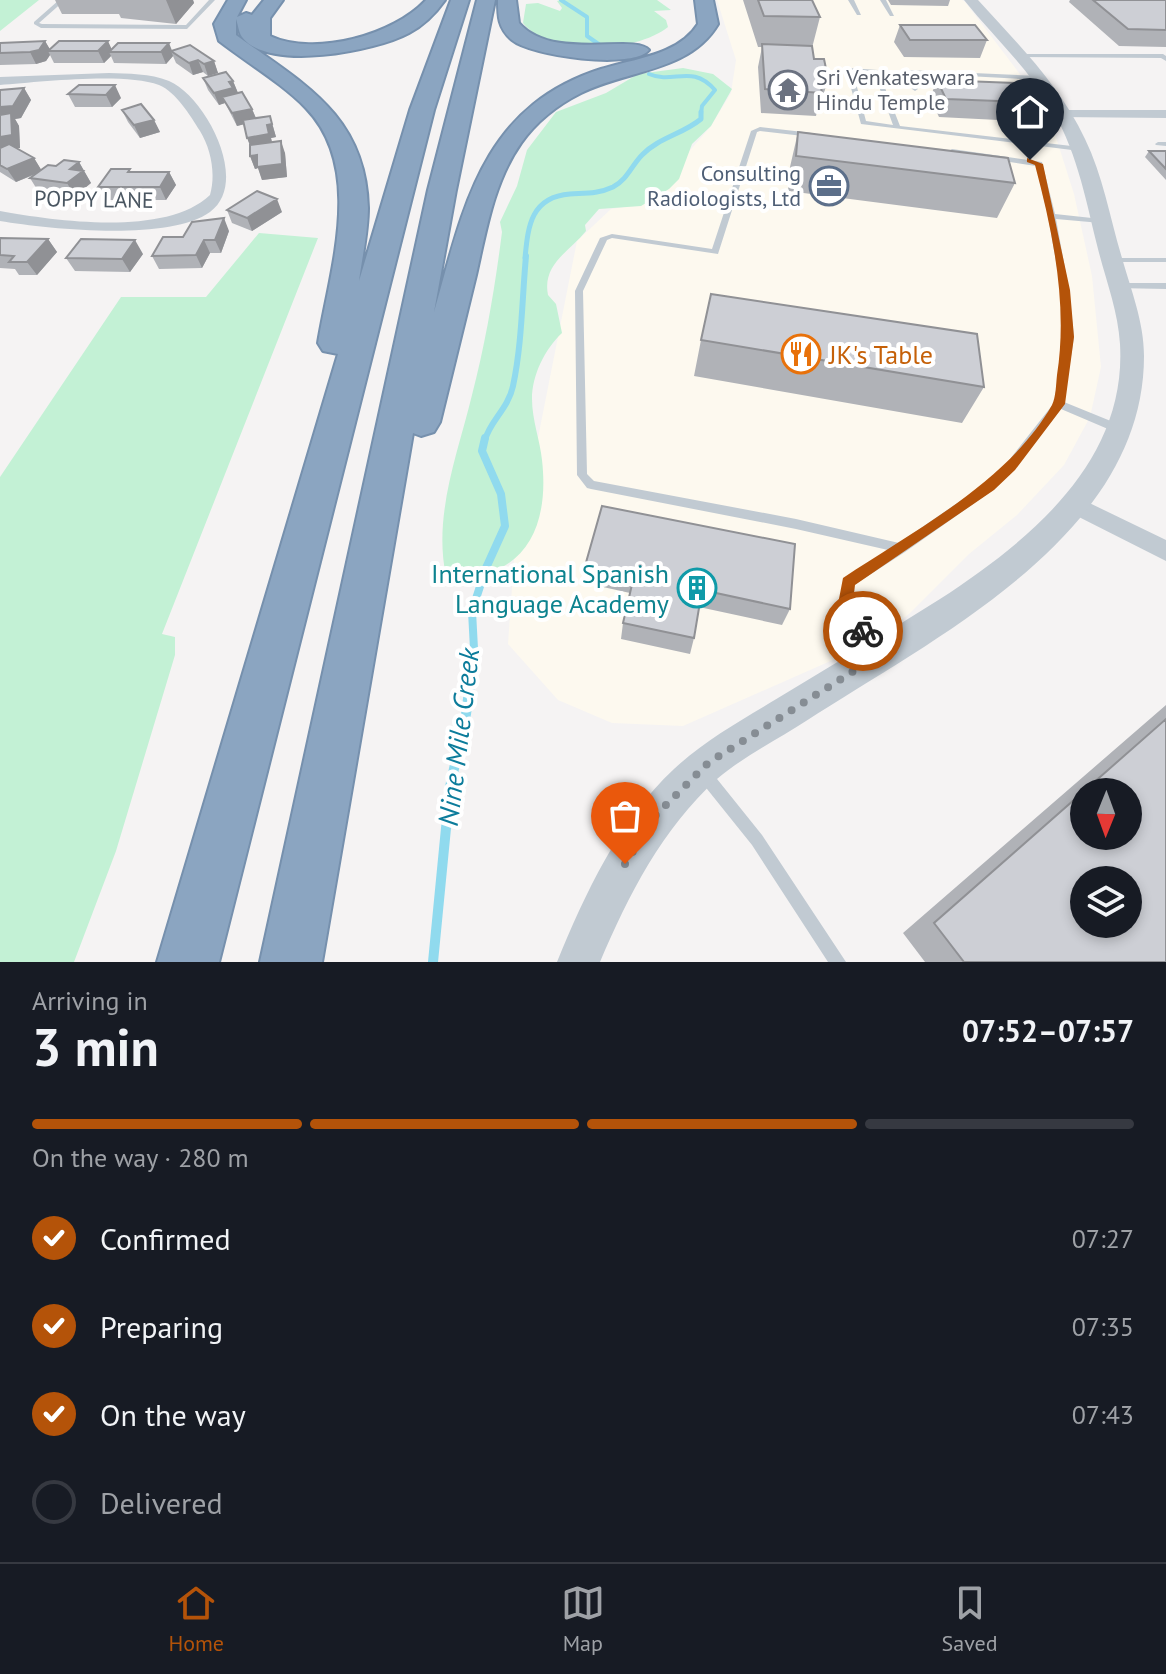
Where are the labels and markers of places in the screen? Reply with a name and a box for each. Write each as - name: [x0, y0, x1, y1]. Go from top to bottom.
- place label: Sri Venkateswara Hindu Temple: [816, 63, 975, 116]
- temple icon: Sri Venkateswara Hindu Temple: [767, 69, 809, 111]
- pin: [996, 78, 1064, 160]
- place label: Consulting Radiologists, Ltd: [647, 159, 801, 212]
- office icon: Consulting Radiologists, Ltd: [808, 165, 850, 207]
- restaurant icon: JK's Table: [780, 333, 822, 375]
- place label: JK's Table: [828, 338, 933, 371]
- place label: International Spanish Language Academy: [431, 557, 669, 620]
- building icon: International Spanish Language Academy: [676, 567, 718, 609]
- pin: [591, 782, 659, 864]

